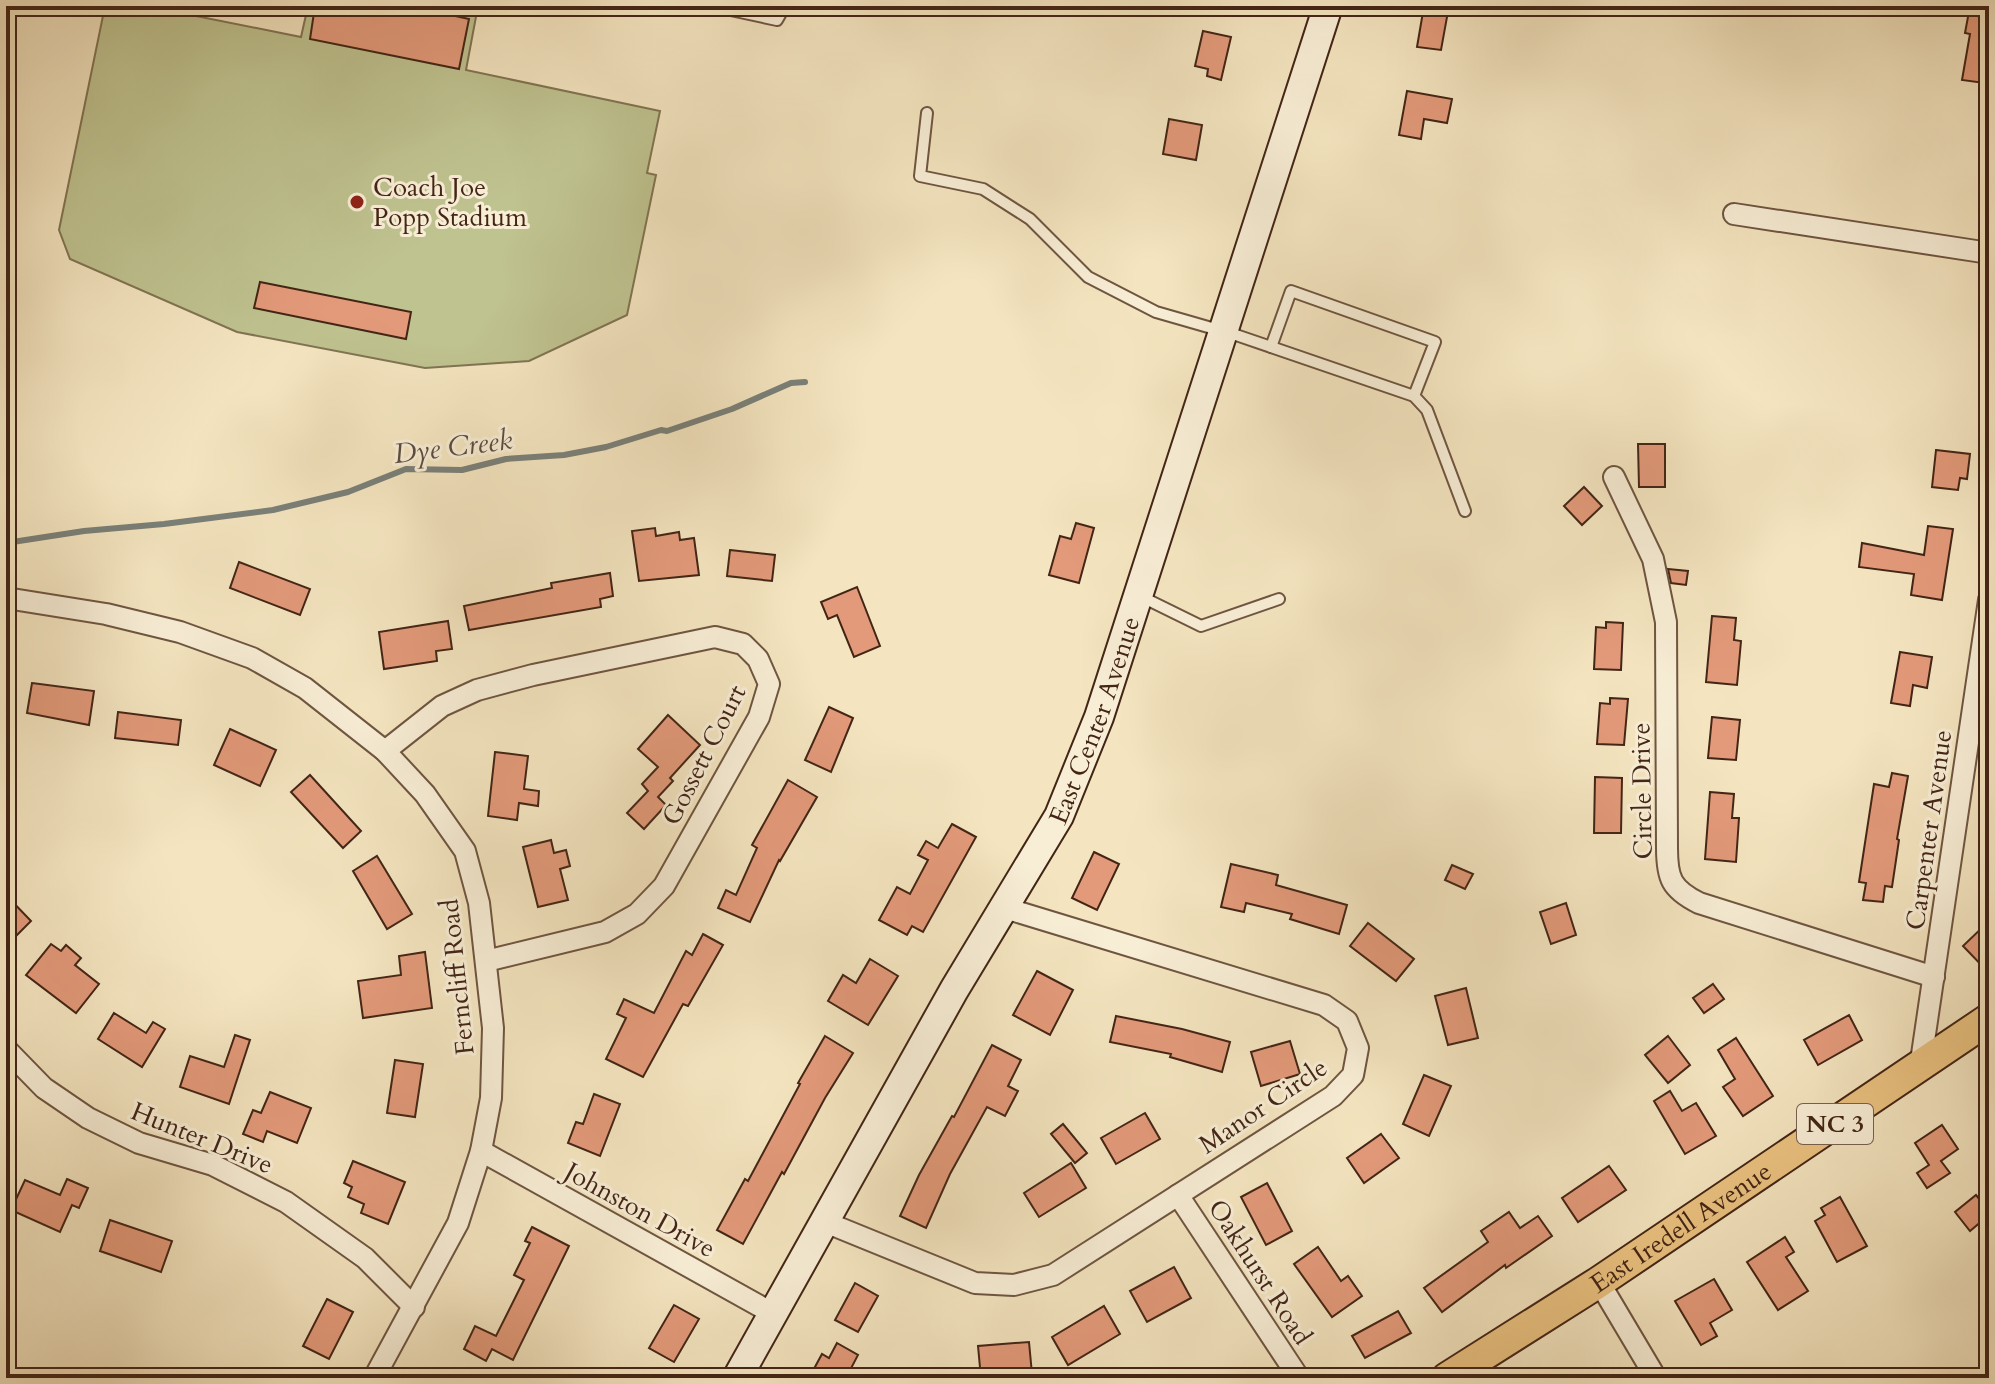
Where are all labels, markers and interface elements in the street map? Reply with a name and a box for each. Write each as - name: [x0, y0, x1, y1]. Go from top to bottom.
- place label: Coach Joe Popp Stadium: [373, 170, 527, 235]
- marker: Coach Joe Popp Stadium: [348, 193, 366, 211]
- water label: Dye Creek: [391, 421, 515, 473]
- street label: East Center Avenue: [1040, 612, 1148, 829]
- street label: Gossett Court: [654, 679, 754, 831]
- street label: Circle Drive: [1623, 722, 1661, 860]
- street label: Carpenter Avenue: [1898, 728, 1960, 932]
- street label: Ferncliff Road: [431, 897, 483, 1057]
- street label: Manor Circle: [1192, 1050, 1334, 1162]
- street label: Hunter Drive: [126, 1094, 278, 1182]
- road number: NC 3: [1797, 1104, 1873, 1144]
- street label: Johnston Drive: [555, 1152, 722, 1266]
- street label: East Iredell Avenue: [1583, 1153, 1778, 1301]
- street label: Oakhurst Road: [1200, 1193, 1320, 1352]

